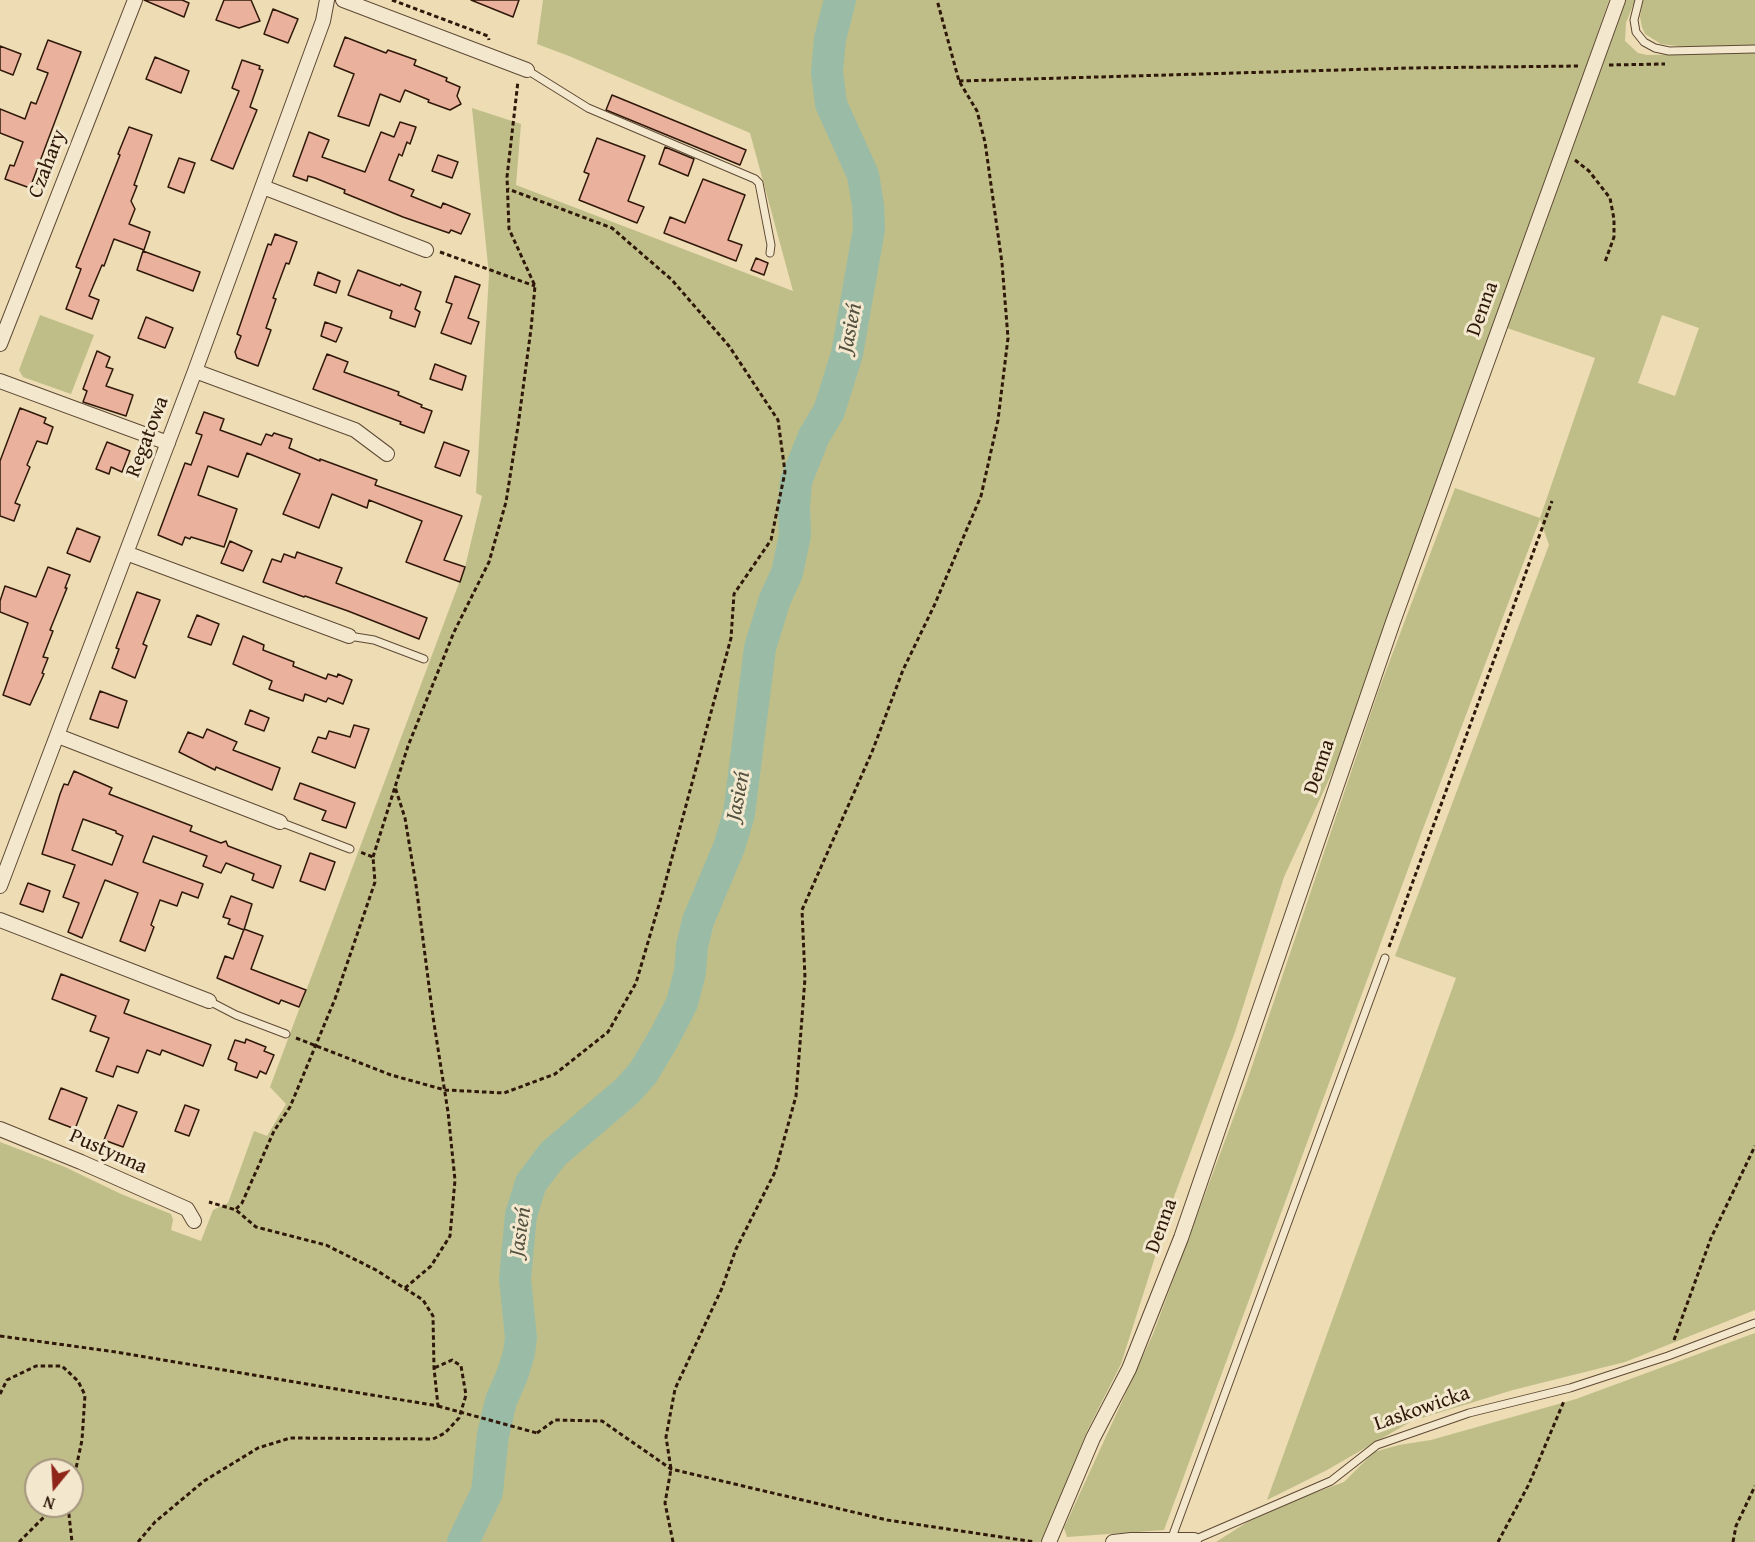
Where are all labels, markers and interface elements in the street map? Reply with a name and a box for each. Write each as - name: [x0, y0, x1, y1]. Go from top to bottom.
- street label: Czahary: [23, 126, 73, 202]
- street label: Denna: [1462, 278, 1504, 340]
- water label: Jasień: [833, 301, 869, 355]
- street label: Regatowa: [121, 393, 175, 481]
- street label: Denna: [1299, 736, 1341, 798]
- water label: Jasień: [721, 769, 757, 823]
- street label: Pustynna: [65, 1124, 151, 1180]
- street label: Denna: [1141, 1195, 1183, 1257]
- water label: Jasień: [504, 1205, 538, 1259]
- street label: Laskowicka: [1371, 1381, 1473, 1437]
- north arrow: [24, 1458, 84, 1518]
- text: N: [40, 1490, 58, 1516]

